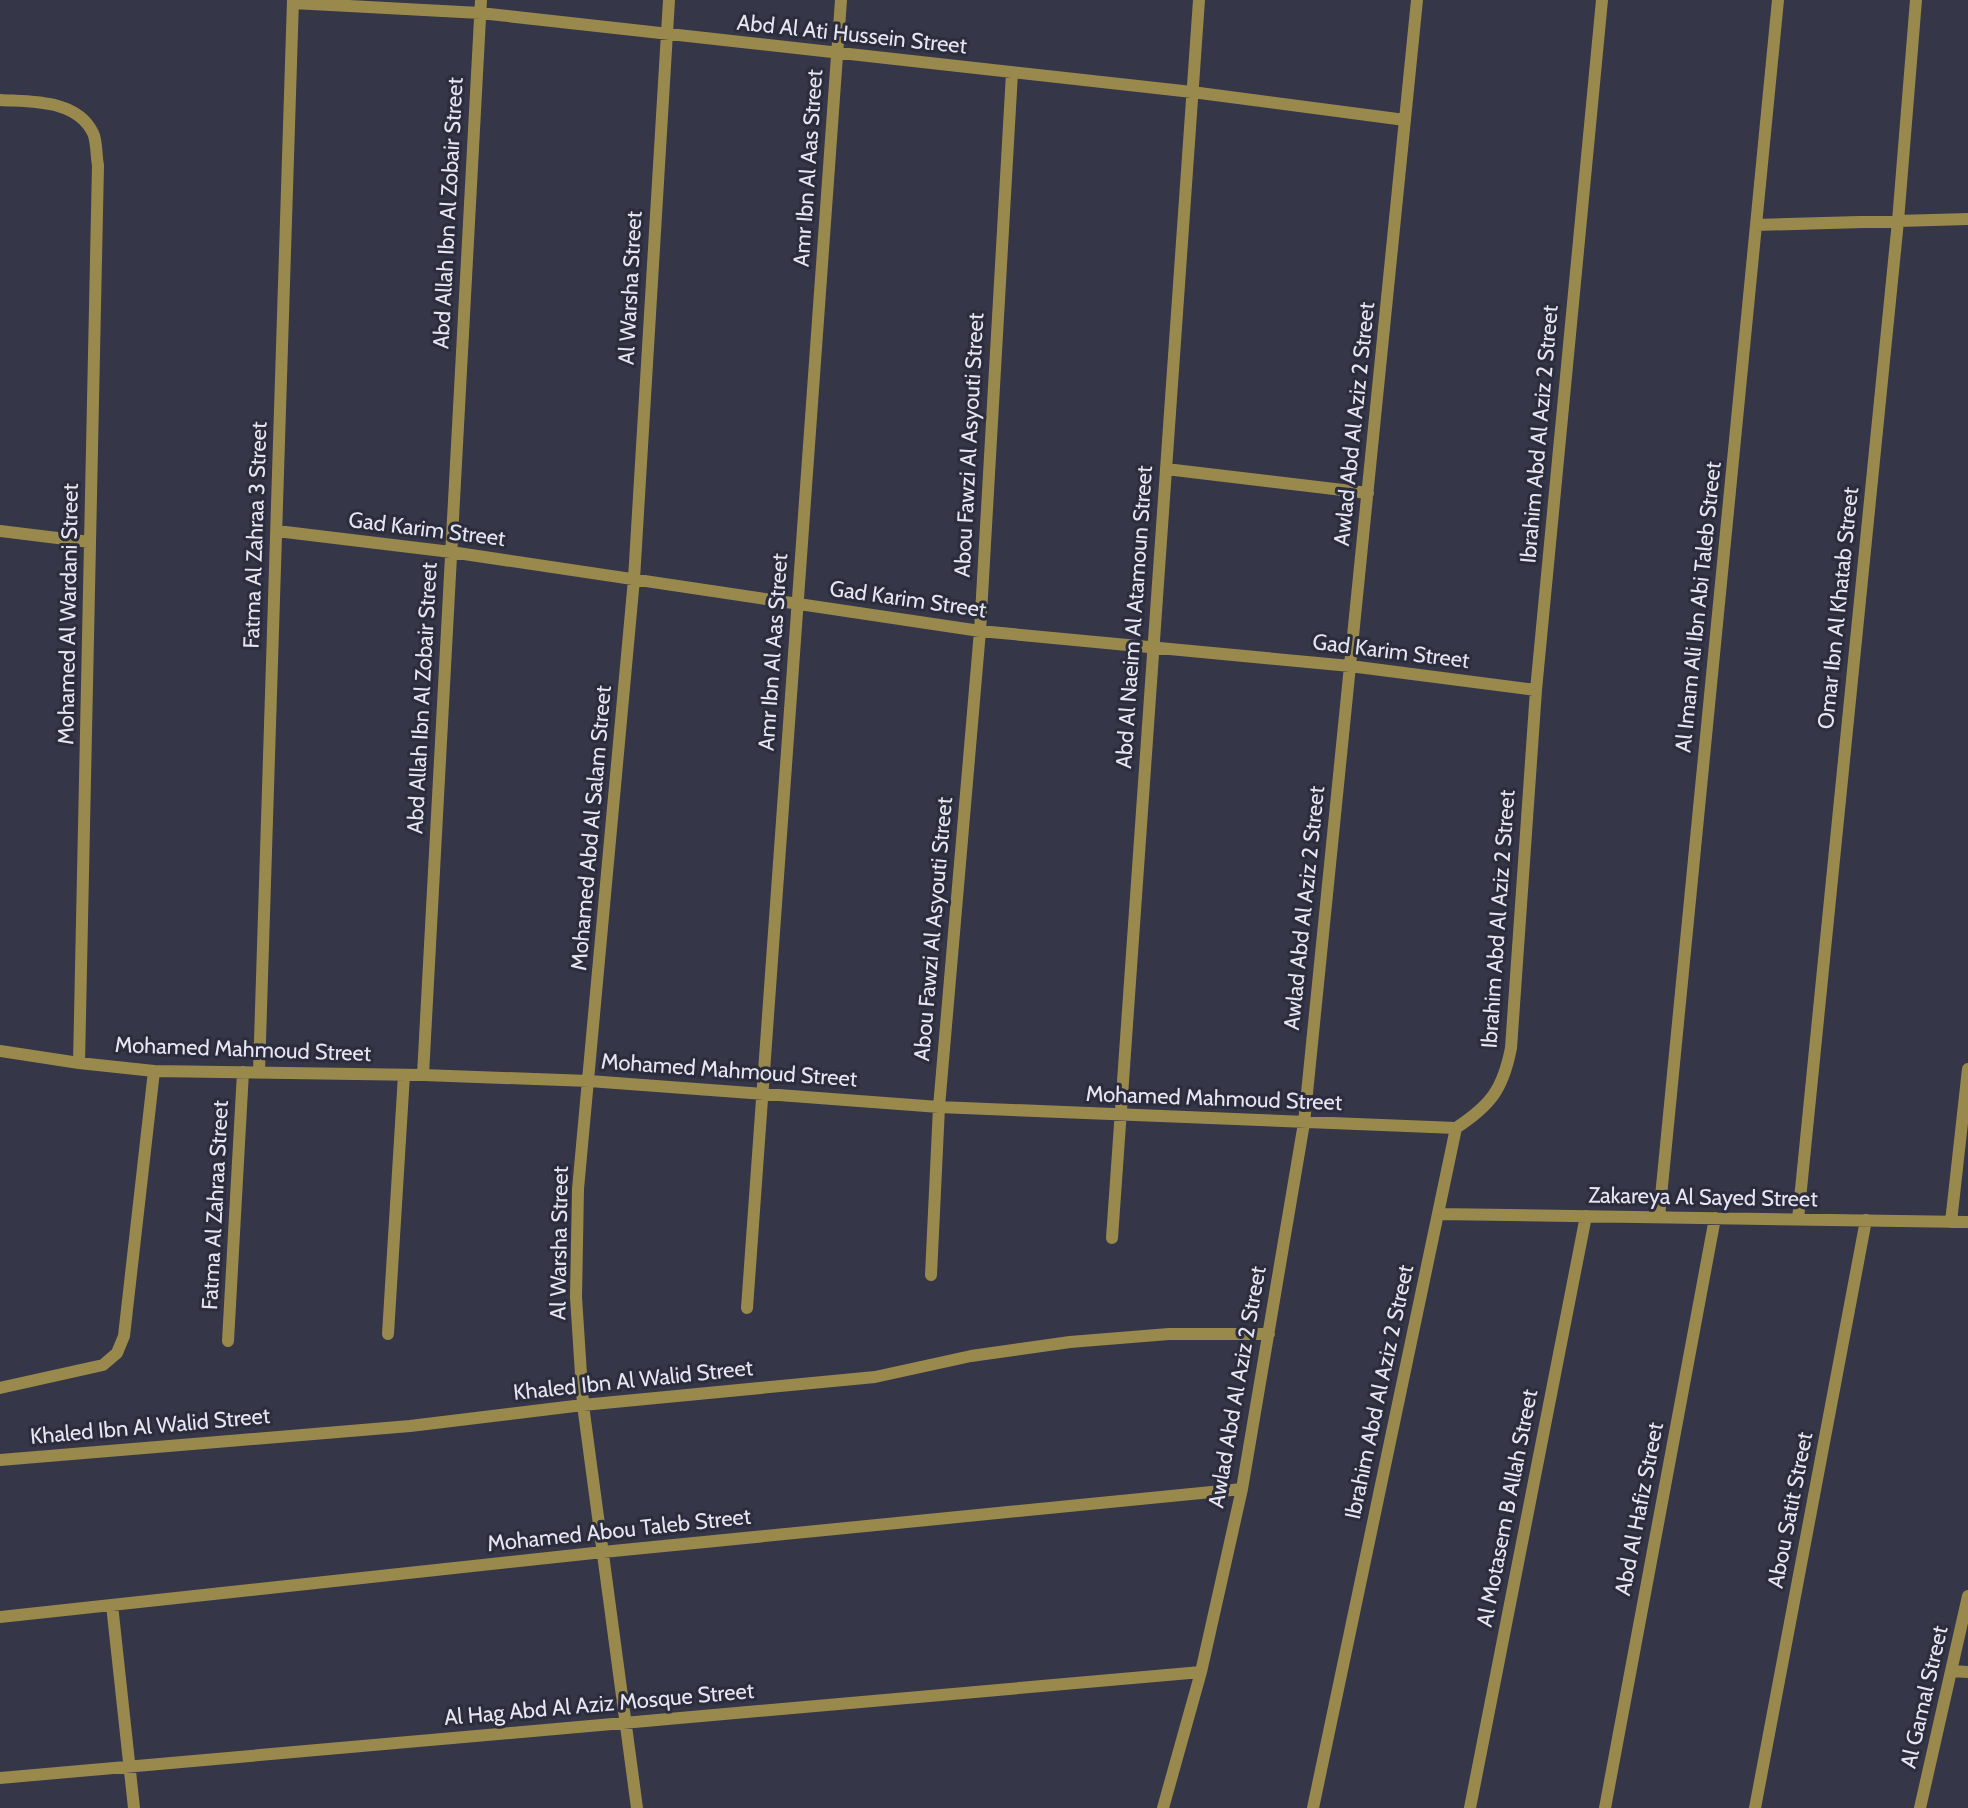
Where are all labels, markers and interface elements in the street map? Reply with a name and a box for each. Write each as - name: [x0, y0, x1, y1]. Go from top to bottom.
- street label: Abd Al Ati Hussein Street: [736, 8, 969, 60]
- street label: Amr Ibn Al Aas Street: [788, 68, 828, 268]
- street label: Abd Allah Ibn Al Zobair Street: [427, 76, 469, 350]
- street label: Al Warsha Street: [612, 210, 648, 366]
- street label: Awlad Abd Al Aziz 2 Street: [1328, 300, 1380, 547]
- street label: Ibrahim Abd Al Aziz 2 Street: [1514, 303, 1564, 564]
- street label: Abou Fawzi Al Asyouti Street: [949, 311, 989, 578]
- street label: Fatma Al Zahraa 3 Street: [238, 421, 272, 649]
- street label: Al Imam Ali Ibn Abi Taleb Street: [1669, 460, 1727, 754]
- street label: Abd Al Naeim Al Atamoun Street: [1110, 464, 1158, 769]
- street label: Mohamed Al Wardani Street: [52, 482, 84, 745]
- street label: Omar Ibn Al Khatab Street: [1812, 485, 1864, 730]
- street label: Gad Karim Street: [347, 506, 508, 552]
- street label: Amr Ibn Al Aas Street: [753, 552, 793, 752]
- street label: Abd Allah Ibn Al Zobair Street: [401, 561, 443, 835]
- street label: Gad Karim Street: [828, 575, 989, 623]
- street label: Gad Karim Street: [1311, 628, 1472, 674]
- street label: Mohamed Abd Al Salam Street: [565, 684, 617, 972]
- street label: Awlad Abd Al Aziz 2 Street: [1278, 784, 1330, 1031]
- street label: Ibrahim Abd Al Aziz 2 Street: [1475, 788, 1521, 1049]
- street label: Abou Fawzi Al Asyouti Street: [908, 795, 958, 1062]
- street label: Mohamed Mahmoud Street: [114, 1031, 372, 1067]
- street label: Mohamed Mahmoud Street: [600, 1048, 859, 1092]
- street label: Mohamed Mahmoud Street: [1085, 1080, 1343, 1116]
- street label: Fatma Al Zahraa Street: [196, 1099, 234, 1311]
- street label: Al Warsha Street: [544, 1165, 574, 1320]
- street label: Zakareya Al Sayed Street: [1588, 1182, 1818, 1213]
- street label: Ibrahim Abd Al Aziz 2 Street: [1339, 1262, 1419, 1522]
- street label: Awlad Abd Al Aziz 2 Street: [1202, 1263, 1272, 1510]
- street label: Khaled Ibn Al Walid Street: [512, 1354, 755, 1406]
- street label: Al Motasem B Allah Street: [1471, 1386, 1543, 1629]
- street label: Khaled Ibn Al Walid Street: [29, 1402, 272, 1450]
- street label: Abd Al Hafiz Street: [1609, 1419, 1669, 1598]
- street label: Abou Satit Street: [1762, 1429, 1818, 1590]
- street label: Mohamed Abou Taleb Street: [486, 1503, 753, 1557]
- street label: Al Gamal Street: [1894, 1623, 1954, 1771]
- street label: Al Hag Abd Al Aziz Mosque Street: [443, 1677, 756, 1731]

